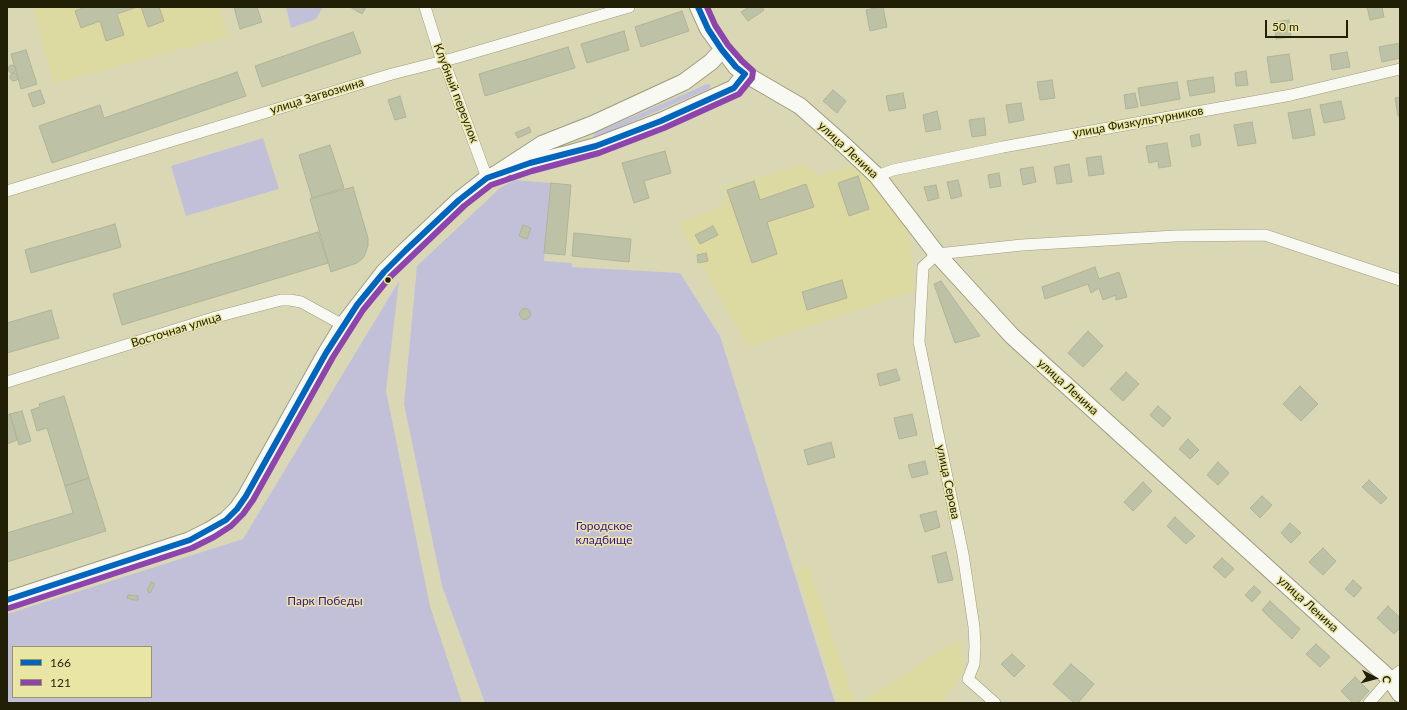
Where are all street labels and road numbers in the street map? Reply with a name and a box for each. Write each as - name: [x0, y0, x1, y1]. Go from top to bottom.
- street label: Клубный переулок: [430, 41, 482, 145]
- street label: улица Загвозкина: [268, 75, 366, 117]
- street label: улица Физкультурников: [1071, 103, 1205, 141]
- street label: улица Ленина: [815, 118, 881, 182]
- street label: Восточная улица: [129, 309, 223, 351]
- street label: улица Ленина: [1035, 356, 1101, 418]
- street label: улица Серова: [933, 444, 963, 520]
- street label: улица Ленина: [1275, 573, 1341, 635]

